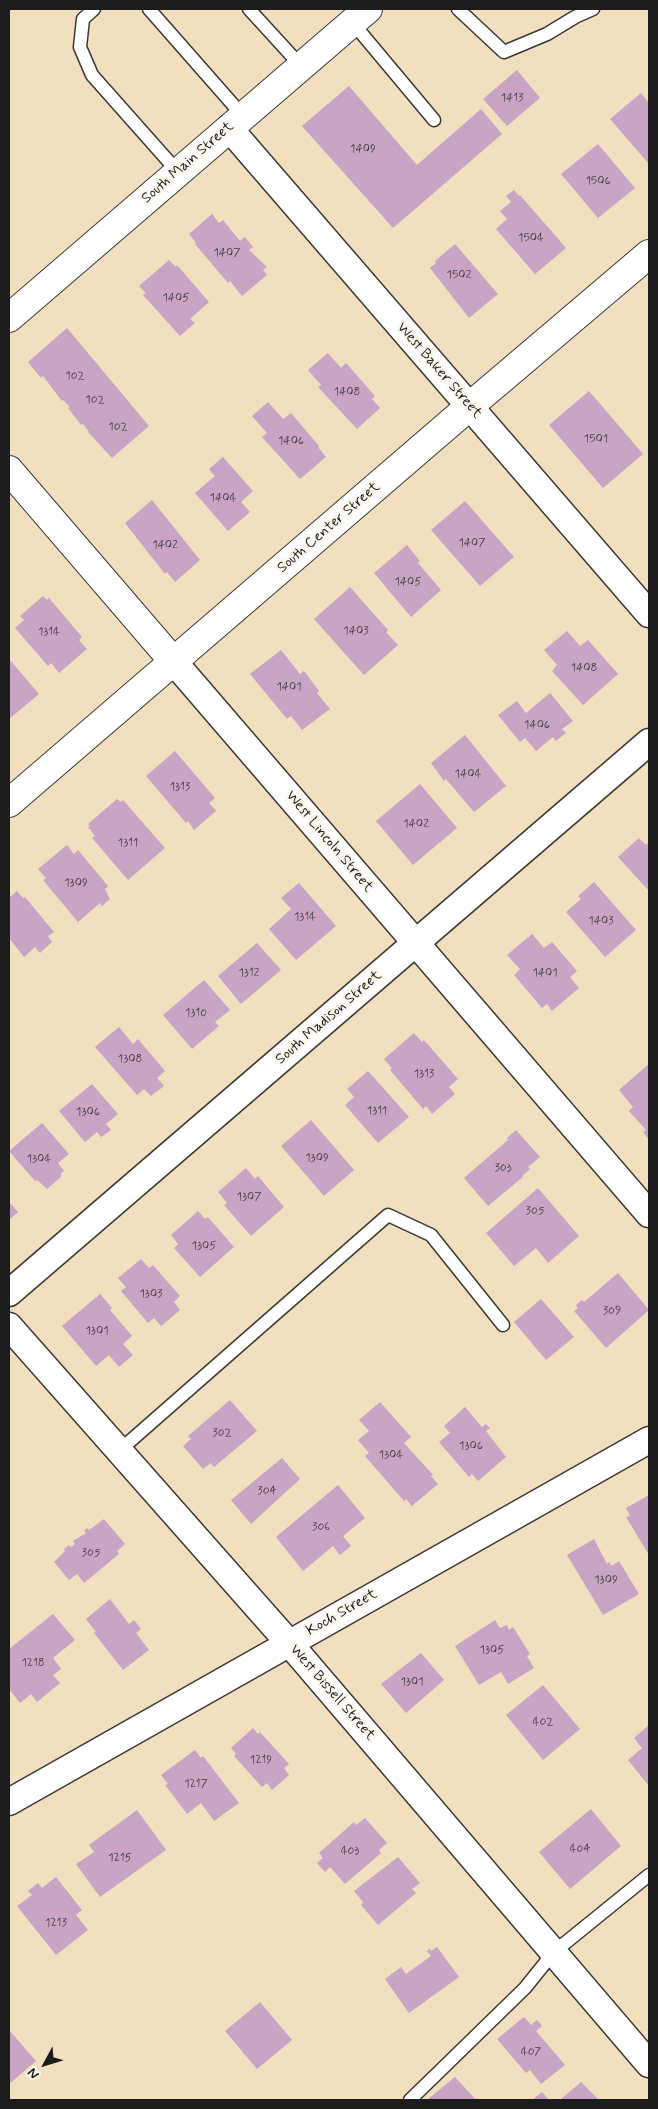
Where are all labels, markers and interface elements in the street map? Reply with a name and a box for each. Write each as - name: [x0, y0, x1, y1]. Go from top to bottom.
- house number: 1413: [501, 91, 523, 105]
- street label: South Main Street: [138, 118, 238, 208]
- house number: 1409: [350, 142, 376, 156]
- house number: 1506: [585, 174, 611, 188]
- house number: 1504: [518, 231, 544, 245]
- house number: 1407: [213, 246, 241, 260]
- house number: 1502: [447, 268, 471, 282]
- house number: 1405: [162, 291, 190, 305]
- street label: West Baker Street: [392, 319, 486, 423]
- house number: 102: [65, 369, 85, 383]
- house number: 1408: [334, 385, 360, 399]
- house number: 102: [85, 393, 105, 407]
- house number: 102: [108, 420, 128, 434]
- house number: 1501: [584, 432, 608, 446]
- house number: 1406: [278, 434, 304, 448]
- street label: South Center Street: [274, 479, 384, 577]
- house number: 1404: [210, 491, 236, 505]
- house number: 1407: [458, 536, 486, 550]
- house number: 1402: [152, 538, 178, 552]
- house number: 1405: [394, 575, 422, 589]
- house number: 1403: [343, 624, 369, 638]
- house number: 1314: [38, 625, 60, 639]
- house number: 1408: [571, 661, 597, 675]
- house number: 1401: [276, 680, 302, 694]
- house number: 1406: [524, 718, 550, 732]
- house number: 1404: [455, 767, 481, 781]
- house number: 1313: [170, 780, 190, 794]
- street label: West Lincoln Street: [281, 788, 377, 896]
- house number: 1402: [403, 817, 429, 831]
- house number: 1311: [118, 836, 138, 850]
- house number: 1309: [64, 876, 88, 890]
- house number: 1314: [294, 910, 316, 924]
- house number: 1403: [588, 914, 614, 928]
- house number: 1312: [239, 966, 259, 980]
- house number: 1401: [532, 966, 558, 980]
- street label: South Madison Street: [272, 967, 386, 1069]
- house number: 1310: [185, 1006, 207, 1020]
- house number: 1308: [118, 1052, 142, 1066]
- house number: 1313: [414, 1067, 434, 1081]
- house number: 1311: [367, 1104, 387, 1118]
- house number: 1306: [76, 1105, 100, 1119]
- house number: 1309: [305, 1151, 329, 1165]
- house number: 1304: [27, 1152, 51, 1166]
- house number: 303: [494, 1161, 512, 1175]
- house number: 1307: [237, 1190, 261, 1204]
- house number: 305: [526, 1204, 544, 1218]
- house number: 1305: [192, 1239, 216, 1253]
- house number: 1303: [139, 1287, 163, 1301]
- house number: 309: [603, 1304, 621, 1318]
- house number: 1301: [85, 1324, 109, 1338]
- house number: 302: [212, 1426, 232, 1440]
- house number: 1306: [459, 1439, 483, 1453]
- house number: 1304: [379, 1448, 403, 1462]
- house number: 304: [257, 1484, 277, 1498]
- house number: 306: [312, 1520, 330, 1534]
- house number: 305: [82, 1546, 100, 1560]
- house number: 1309: [594, 1573, 618, 1587]
- street label: Koch Street: [303, 1586, 381, 1640]
- street label: West Bissell Street: [285, 1641, 379, 1745]
- house number: 1305: [480, 1643, 504, 1657]
- house number: 1218: [21, 1656, 45, 1670]
- house number: 1301: [400, 1675, 424, 1689]
- house number: 402: [533, 1715, 553, 1729]
- house number: 1219: [250, 1753, 272, 1767]
- house number: 1217: [184, 1777, 208, 1791]
- house number: 404: [570, 1842, 590, 1856]
- house number: 403: [341, 1844, 359, 1858]
- house number: 1215: [108, 1851, 132, 1865]
- house number: 1213: [45, 1916, 67, 1930]
- north arrow: [20, 2039, 70, 2089]
- house number: 407: [521, 2045, 541, 2059]
- text: N: [23, 2064, 43, 2083]

